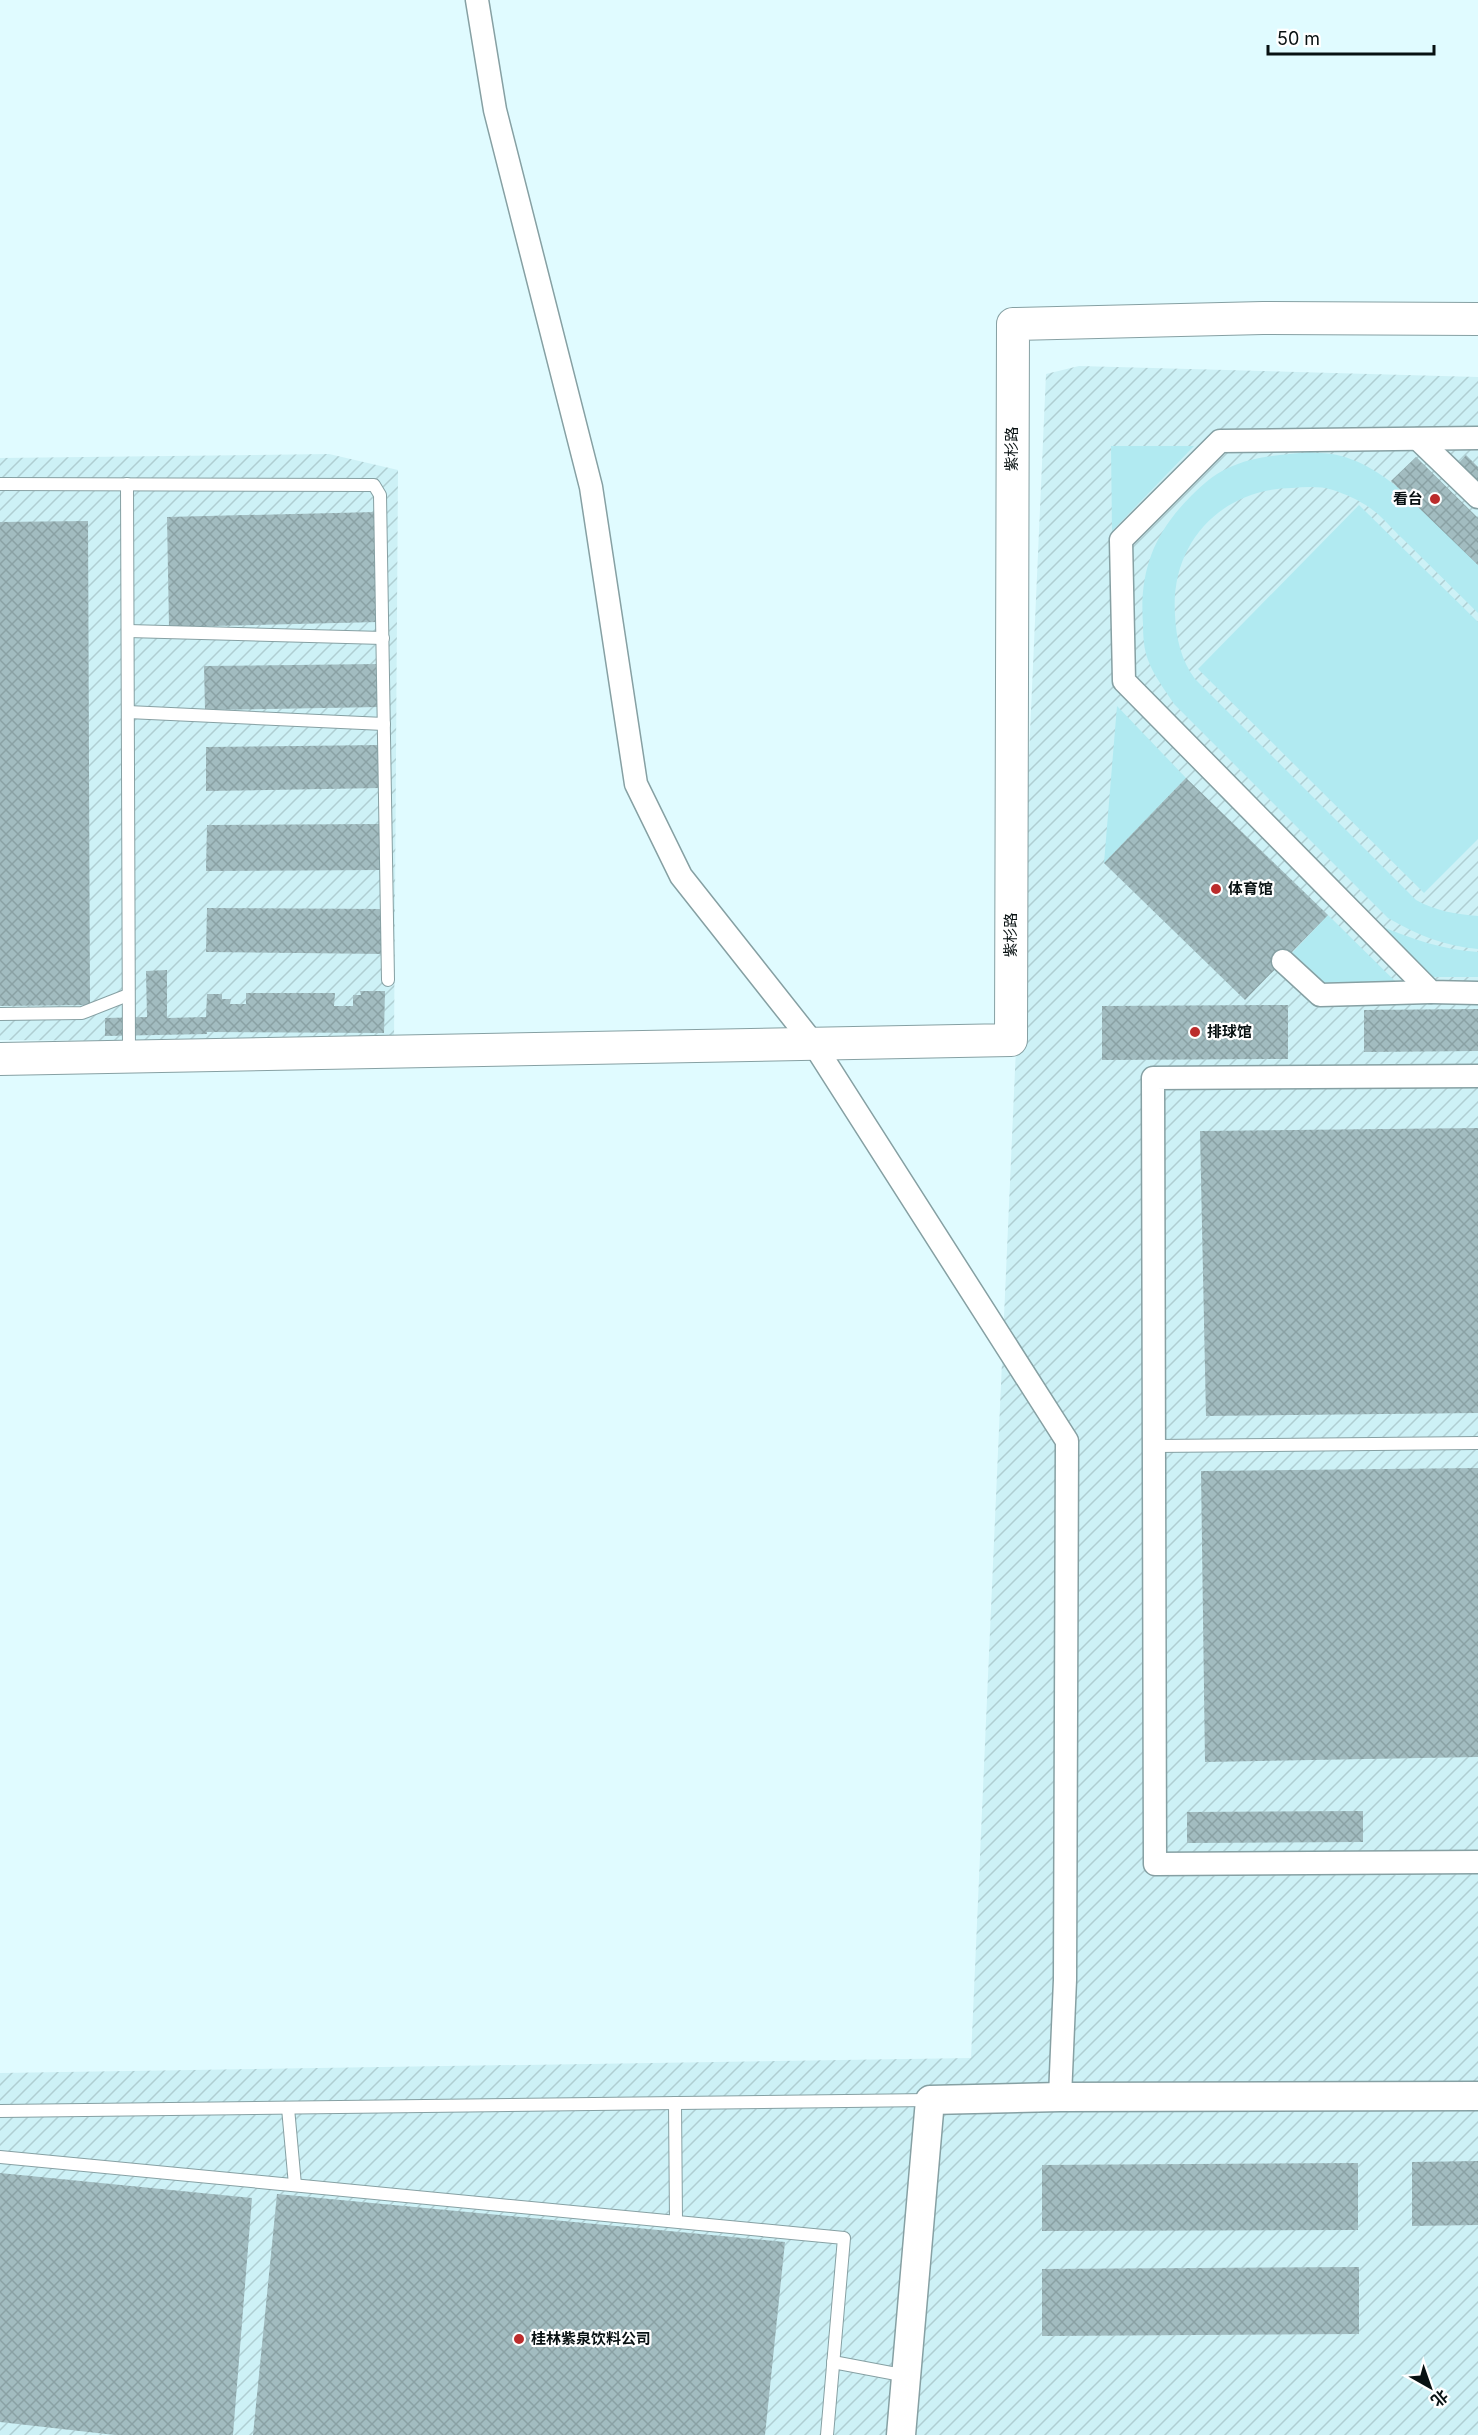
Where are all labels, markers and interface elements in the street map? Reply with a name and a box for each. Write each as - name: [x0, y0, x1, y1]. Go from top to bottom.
- scale bar: [1268, 18, 1434, 56]
- text: 50 m: [1277, 28, 1320, 49]
- street label: 紫杉路: [1002, 426, 1021, 472]
- place label: 看台: [1393, 489, 1423, 508]
- marker: 看台: [1428, 492, 1442, 506]
- place label: 体育馆: [1228, 879, 1273, 898]
- marker: 体育馆: [1209, 882, 1223, 896]
- street label: 紫杉路: [1001, 912, 1020, 958]
- place label: 排球馆: [1207, 1022, 1252, 1041]
- marker: 排球馆: [1188, 1025, 1202, 1039]
- place label: 桂林紫泉饮料公司: [531, 2329, 651, 2348]
- marker: 桂林紫泉饮料公司: [512, 2332, 526, 2346]
- north arrow: [1400, 2357, 1460, 2417]
- text: 北: [1427, 2386, 1452, 2411]

